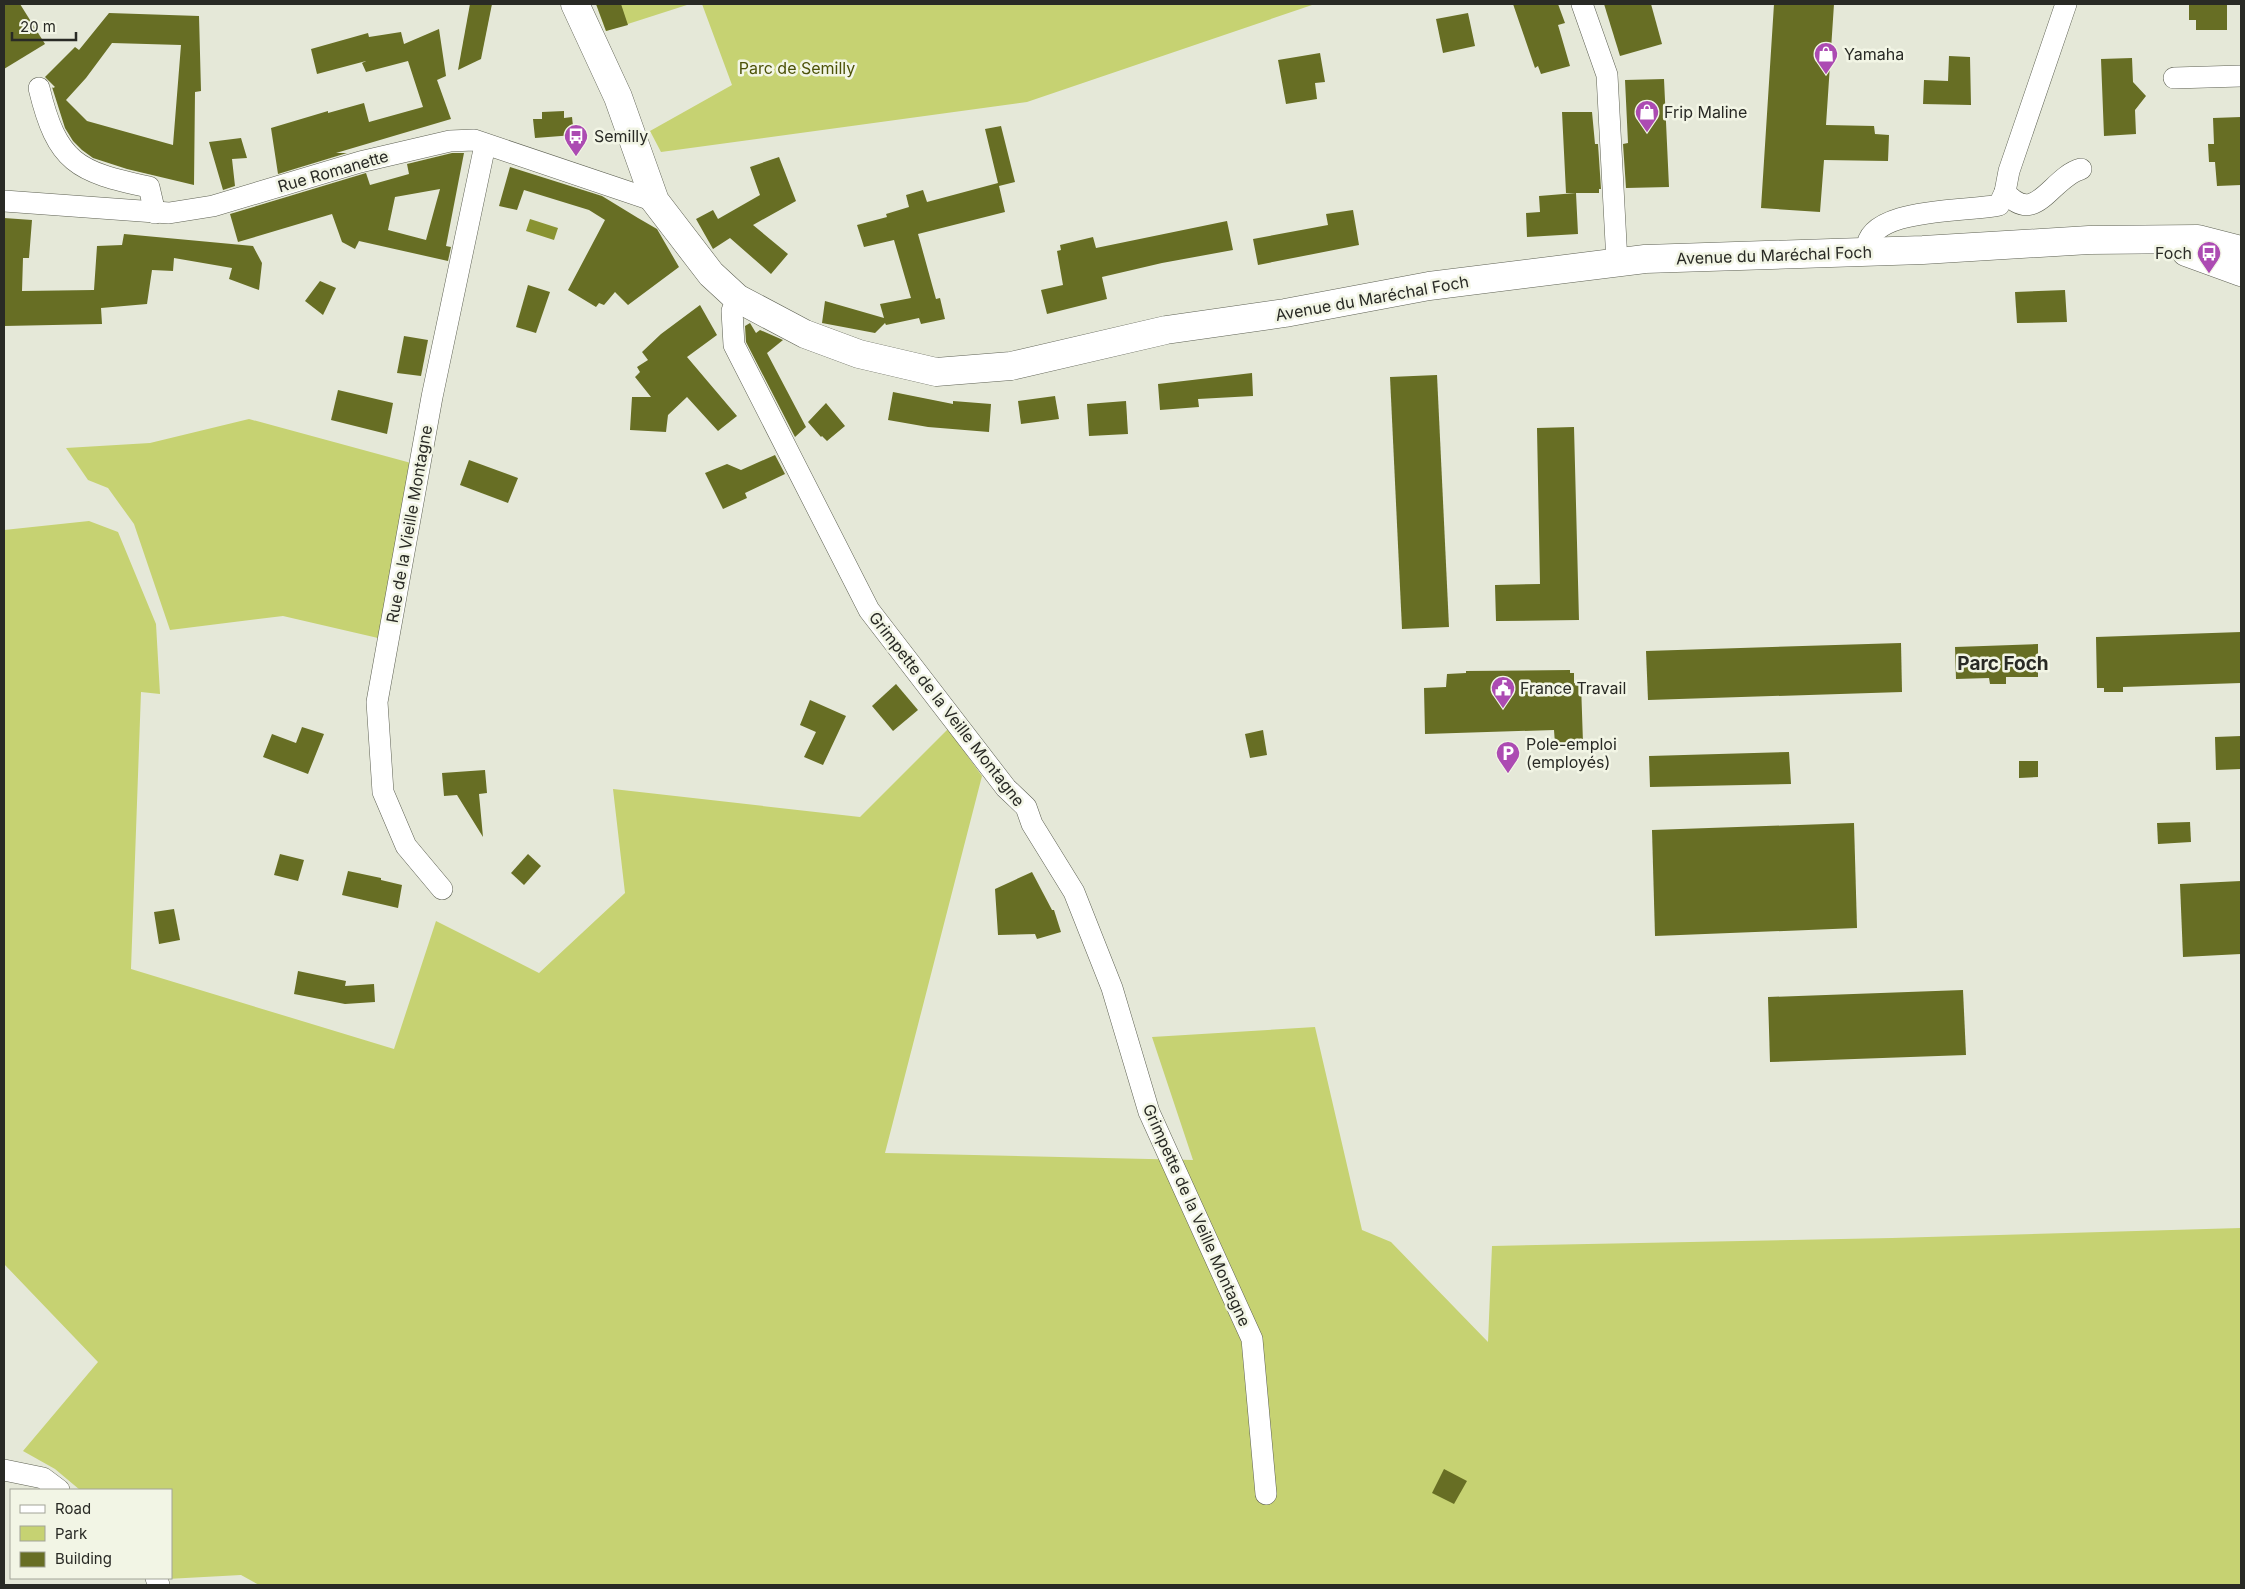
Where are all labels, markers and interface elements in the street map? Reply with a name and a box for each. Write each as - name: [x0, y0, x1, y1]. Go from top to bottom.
- scale bar: [12, 10, 76, 42]
- text: 20 m: [20, 17, 56, 36]
- shop icon: Yamaha: [1813, 41, 1839, 75]
- place label: Yamaha: [1844, 44, 1904, 64]
- park label: Parc de Semilly: [739, 58, 855, 78]
- shop icon: Frip Maline: [1634, 99, 1660, 133]
- place label: Frip Maline: [1664, 102, 1747, 122]
- bus stop icon: Semilly: [563, 123, 589, 157]
- place label: Semilly: [594, 126, 648, 146]
- street label: Rue Romanette: [275, 146, 391, 196]
- bus stop icon: Foch: [2196, 240, 2222, 274]
- street label: Avenue du Maréchal Foch: [1676, 242, 1872, 268]
- place label: Foch: [2155, 243, 2192, 263]
- street label: Avenue du Maréchal Foch: [1274, 271, 1470, 325]
- street label: Rue de la Vieille Montagne: [382, 423, 436, 625]
- street label: Grimpette de la Veille Montagne: [865, 608, 1029, 810]
- district label: Parc Foch: [1957, 652, 2049, 675]
- public building icon: France Travail: [1490, 675, 1516, 709]
- place label: France Travail: [1520, 678, 1626, 698]
- place label: Pole-emploi (employés): [1526, 734, 1617, 772]
- parking icon: Pole-emploi (employés): [1495, 740, 1521, 774]
- street label: Grimpette de la Veille Montagne: [1139, 1101, 1255, 1329]
- legend: [10, 1489, 172, 1579]
- text: Road: [55, 1499, 91, 1518]
- text: Park: [55, 1524, 88, 1543]
- text: Building: [55, 1549, 112, 1568]

